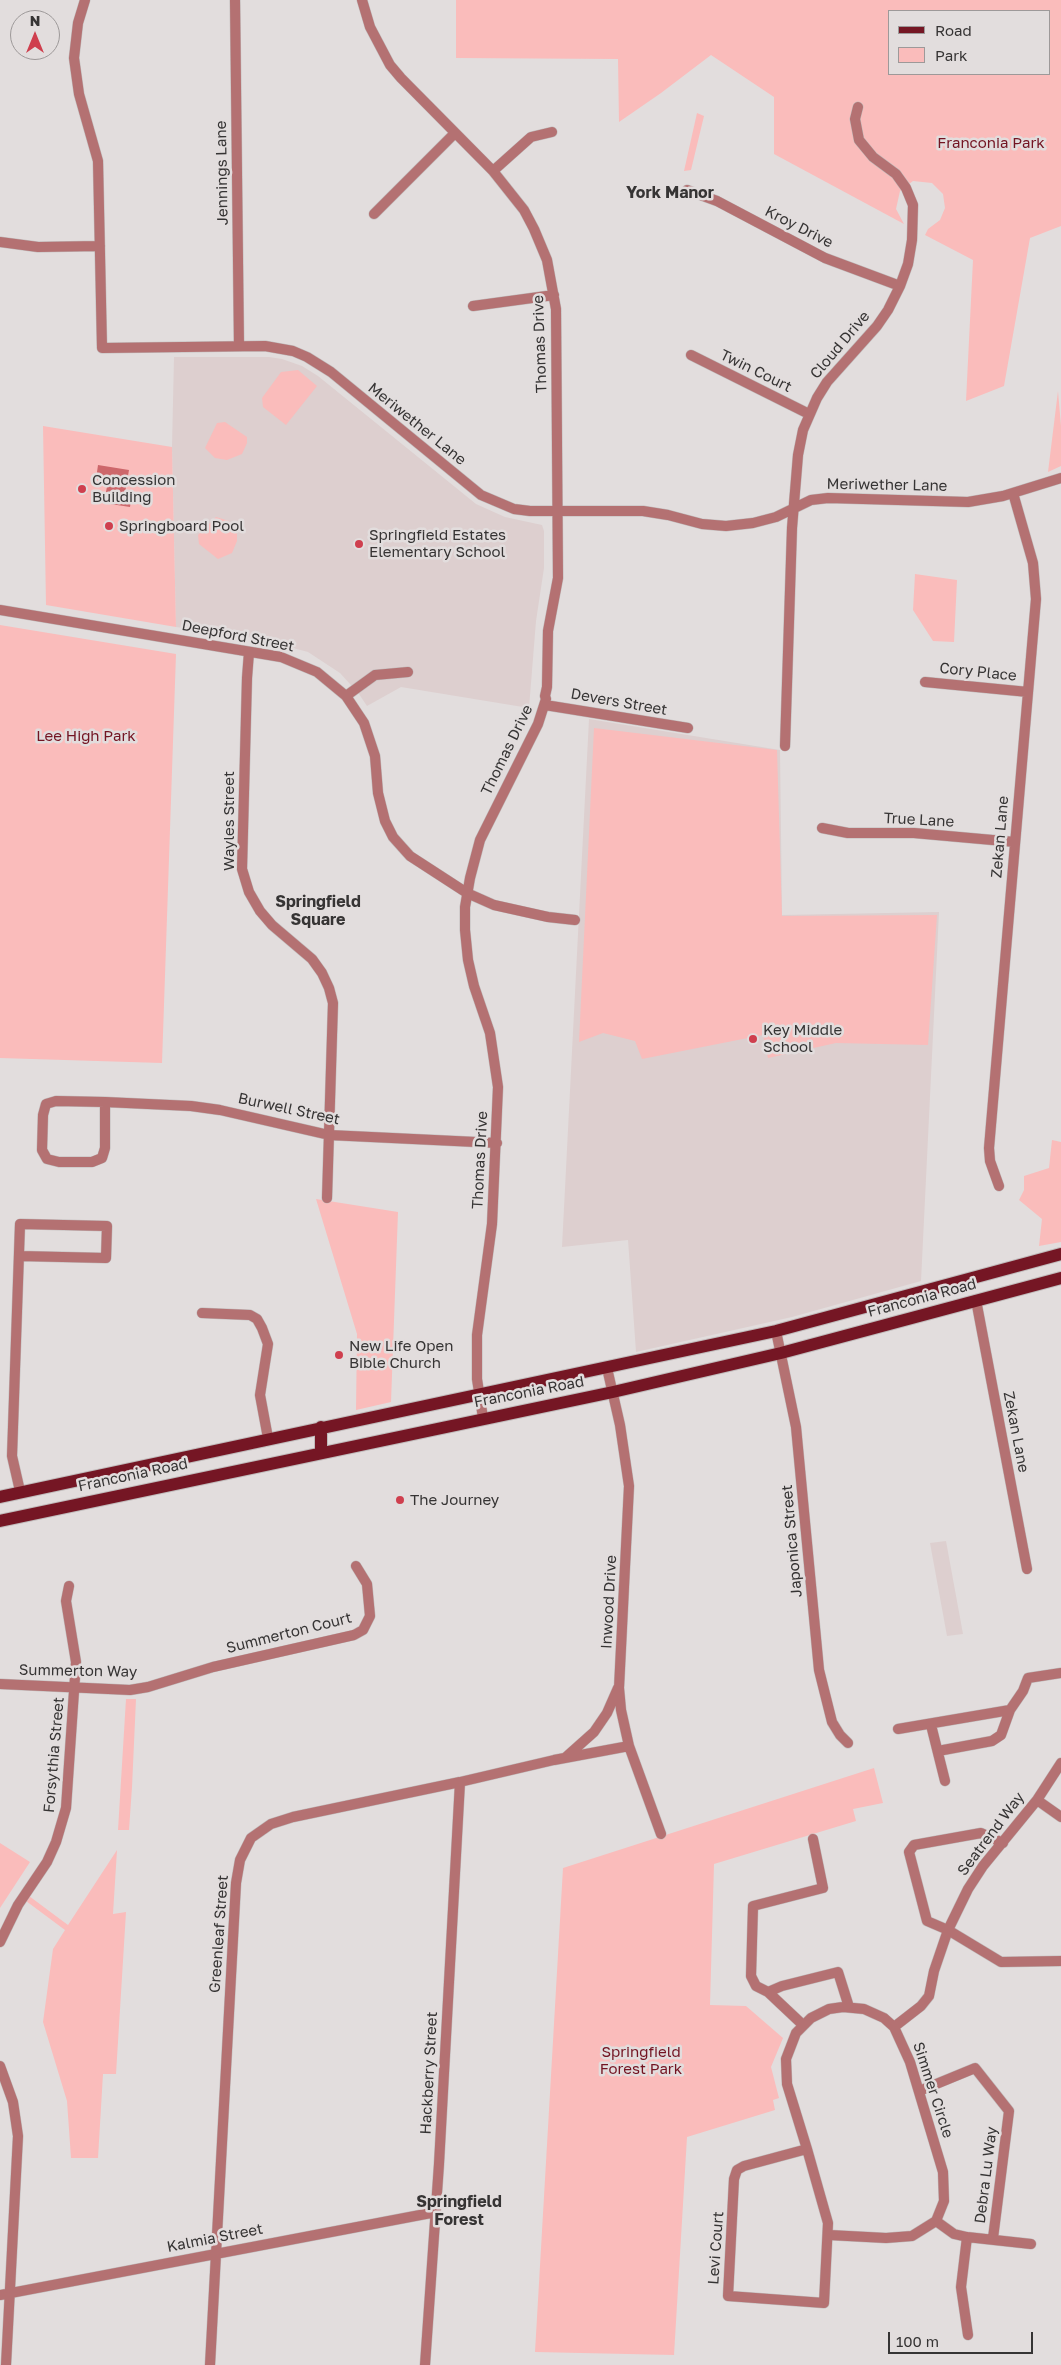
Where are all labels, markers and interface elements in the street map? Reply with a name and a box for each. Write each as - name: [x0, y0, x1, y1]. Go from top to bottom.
- north arrow: [10, 10, 60, 60]
- legend: [888, 10, 1051, 75]
- text: N: [30, 12, 40, 29]
- text: Road: [935, 21, 972, 39]
- text: Park: [935, 46, 967, 64]
- street label: Jennings Lane: [212, 120, 232, 226]
- park label: Franconia Park: [937, 134, 1045, 152]
- district label: York Manor: [626, 183, 714, 203]
- street label: Kroy Drive: [762, 202, 836, 252]
- street label: Thomas Drive: [529, 295, 551, 393]
- street label: Cloud Drive: [806, 307, 874, 383]
- street label: Twin Court: [717, 346, 795, 396]
- street label: Meriwether Lane: [364, 379, 470, 469]
- place label: Concession Building: [92, 471, 175, 506]
- street label: Meriwether Lane: [826, 475, 948, 495]
- marker: Concession Building: [76, 483, 88, 495]
- place label: Springboard Pool: [119, 517, 244, 535]
- marker: Springboard Pool: [103, 520, 115, 532]
- place label: Springfield Estates Elementary School: [369, 526, 506, 561]
- marker: Springfield Estates Elementary School: [353, 538, 365, 550]
- street label: Deepford Street: [180, 616, 296, 656]
- street label: Cory Place: [938, 659, 1018, 685]
- street label: Devers Street: [569, 685, 669, 719]
- street label: Thomas Drive: [477, 702, 537, 798]
- park label: Lee High Park: [36, 727, 136, 745]
- street label: Wayles Street: [220, 771, 238, 871]
- street label: Zekan Lane: [987, 795, 1013, 879]
- street label: True Lane: [883, 809, 955, 831]
- district label: Springfield Square: [275, 892, 361, 930]
- place label: Key Middle School: [763, 1021, 842, 1056]
- marker: Key Middle School: [747, 1033, 759, 1045]
- street label: Burwell Street: [236, 1089, 342, 1129]
- street label: Thomas Drive: [468, 1111, 492, 1209]
- street label: Franconia Road: [866, 1275, 978, 1321]
- place label: New Life Open Bible Church: [349, 1337, 453, 1372]
- marker: New Life Open Bible Church: [333, 1349, 345, 1361]
- street label: Franconia Road: [472, 1373, 586, 1411]
- street label: Zekan Lane: [999, 1390, 1033, 1474]
- street label: Franconia Road: [76, 1455, 190, 1495]
- street label: Japonica Street: [778, 1484, 806, 1598]
- place label: The Journey: [410, 1491, 499, 1509]
- marker: The Journey: [394, 1494, 406, 1506]
- street label: Inwood Drive: [598, 1555, 620, 1649]
- street label: Summerton Court: [224, 1609, 354, 1657]
- street label: Summerton Way: [19, 1661, 137, 1681]
- street label: Forsythia Street: [40, 1696, 68, 1814]
- street label: Seatrend Way: [954, 1789, 1028, 1879]
- street label: Greenleaf Street: [206, 1874, 232, 1994]
- street label: Hackberry Street: [417, 2011, 441, 2135]
- street label: Simmer Circle: [909, 2040, 957, 2140]
- park label: Springfield Forest Park: [600, 2043, 682, 2078]
- street label: Debra Lu Way: [971, 2125, 1001, 2225]
- district label: Springfield Forest: [416, 2192, 502, 2230]
- street label: Levi Court: [704, 2211, 728, 2285]
- street label: Kalmia Street: [165, 2220, 265, 2256]
- scale bar: [891, 2322, 1036, 2354]
- text: 100 m: [896, 2332, 939, 2350]

